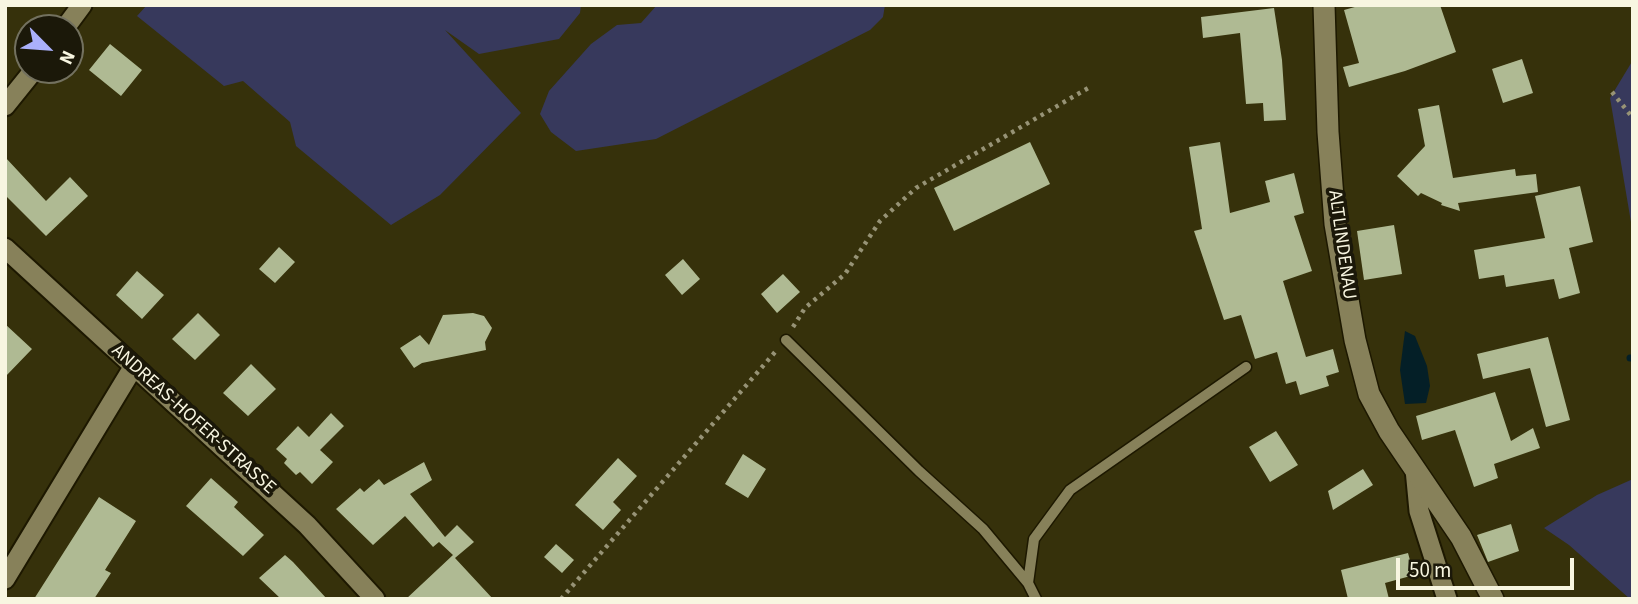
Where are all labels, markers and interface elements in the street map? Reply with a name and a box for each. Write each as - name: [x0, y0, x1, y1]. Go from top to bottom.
- north arrow: [14, 14, 84, 84]
- text: N: [52, 46, 82, 69]
- street label: ALTLINDENAU: [1322, 189, 1360, 301]
- street label: ANDREAS-HOFER-STRASSE: [106, 340, 280, 500]
- scale bar: [1400, 544, 1578, 588]
- text: 50 m: [1409, 555, 1451, 585]

